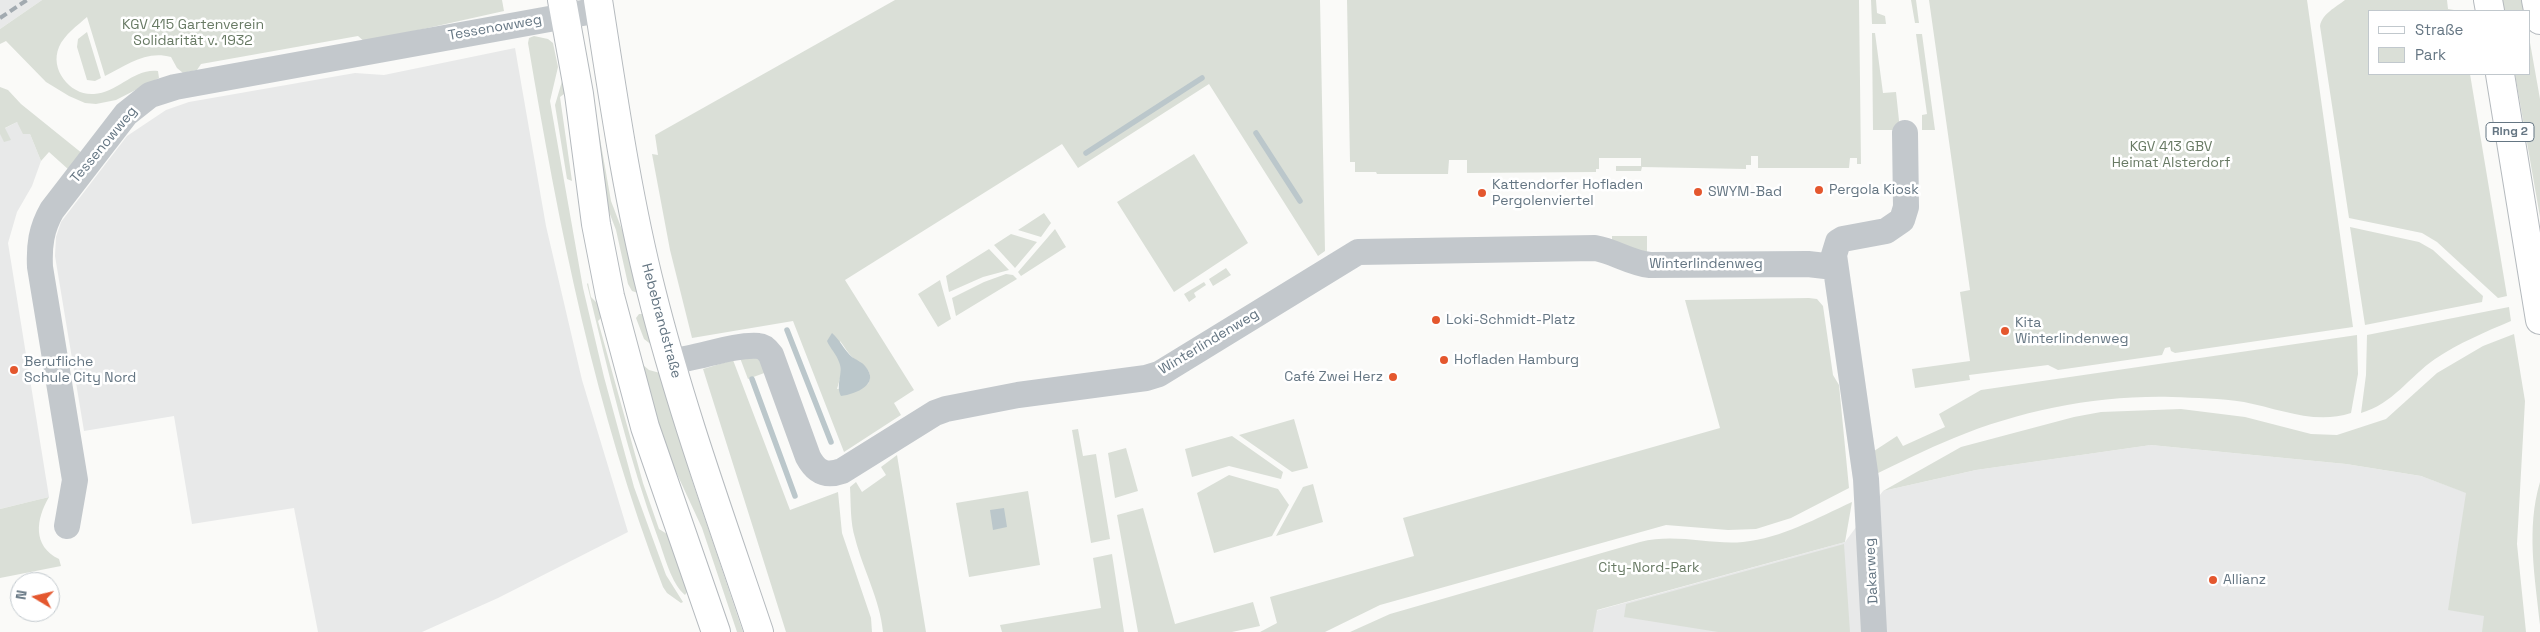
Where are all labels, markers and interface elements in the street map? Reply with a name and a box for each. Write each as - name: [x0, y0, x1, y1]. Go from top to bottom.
- legend: [2368, 10, 2530, 75]
- street label: Tessenowweg: [447, 11, 543, 45]
- park label: KGV 415 Gartenverein Solidarität v. 1932: [122, 17, 264, 49]
- text: Straße: [2415, 20, 2463, 39]
- text: Park: [2415, 45, 2446, 64]
- street label: Tessenowweg: [67, 103, 141, 187]
- road number: Ring 2: [2486, 122, 2534, 142]
- park label: KGV 413 GBV Heimat Alsterdorf: [2112, 139, 2230, 172]
- place label: Kattendorfer Hofladen Pergolenviertel: [1492, 177, 1643, 210]
- place label: Pergola Kiosk: [1829, 182, 1919, 198]
- place label: SWYM-Bad: [1708, 184, 1782, 200]
- marker: Pergola Kiosk: [1813, 184, 1825, 196]
- marker: SWYM-Bad: [1692, 186, 1704, 198]
- marker: Kattendorfer Hofladen Pergolenviertel: [1476, 187, 1488, 199]
- street label: Winterlindenweg: [1649, 256, 1763, 272]
- street label: Hebebrandstraße: [638, 262, 684, 380]
- street label: Winterlindenweg: [1156, 306, 1262, 378]
- place label: Loki-Schmidt-Platz: [1446, 312, 1575, 328]
- marker: Loki-Schmidt-Platz: [1430, 314, 1442, 326]
- place label: Kita Winterlindenweg: [2015, 315, 2128, 348]
- marker: Kita Winterlindenweg: [1999, 325, 2011, 337]
- place label: Hofladen Hamburg: [1454, 352, 1579, 368]
- place label: Berufliche Schule City Nord: [24, 354, 136, 387]
- marker: Hofladen Hamburg: [1438, 354, 1450, 366]
- marker: Berufliche Schule City Nord: [8, 364, 20, 376]
- place label: Café Zwei Herz: [1284, 369, 1383, 385]
- marker: Café Zwei Herz: [1387, 371, 1399, 383]
- street label: Dakarweg: [1862, 537, 1882, 605]
- park label: City-Nord-Park: [1598, 560, 1700, 576]
- north arrow: [10, 572, 60, 622]
- place label: Allianz: [2223, 572, 2266, 588]
- marker: Allianz: [2207, 574, 2219, 586]
- text: N: [12, 589, 31, 601]

